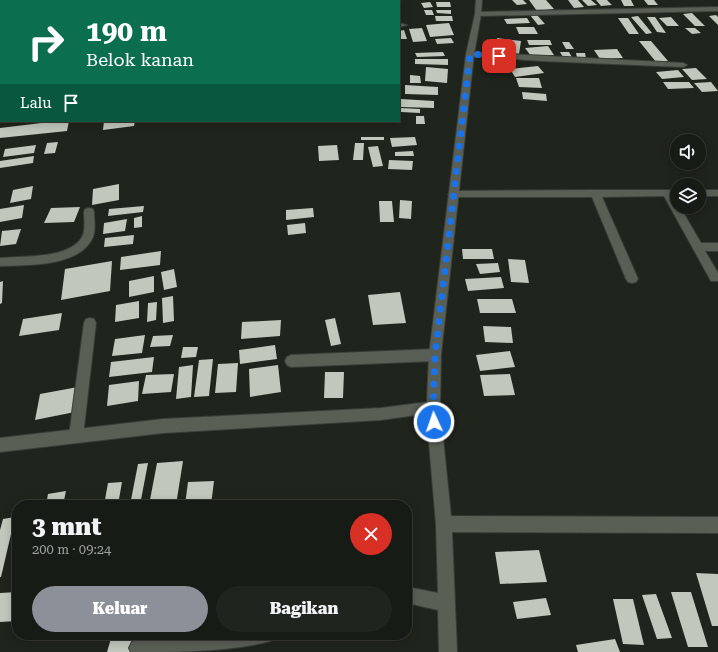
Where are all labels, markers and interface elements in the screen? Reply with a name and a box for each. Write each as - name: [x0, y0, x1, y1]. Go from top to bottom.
- text: 190 m: [86, 15, 167, 48]
- icon: right: [20, 16, 72, 68]
- pin: [482, 39, 516, 73]
- icon: arrive: [488, 45, 510, 67]
- text: Belok kanan: [86, 49, 194, 70]
- icon: arrive: [60, 92, 82, 114]
- text: Lalu: [20, 94, 52, 112]
- map controls: [670, 134, 706, 214]
- button: sound: [670, 134, 706, 170]
- button: layers: [670, 178, 706, 214]
- position arrow: [413, 401, 455, 443]
- text: 3 mnt: [32, 513, 101, 541]
- button: close: [350, 513, 392, 555]
- text: 200 m · 09:24: [32, 542, 111, 557]
- button: Keluar: [32, 586, 208, 632]
- button: Bagikan: [216, 586, 392, 632]

